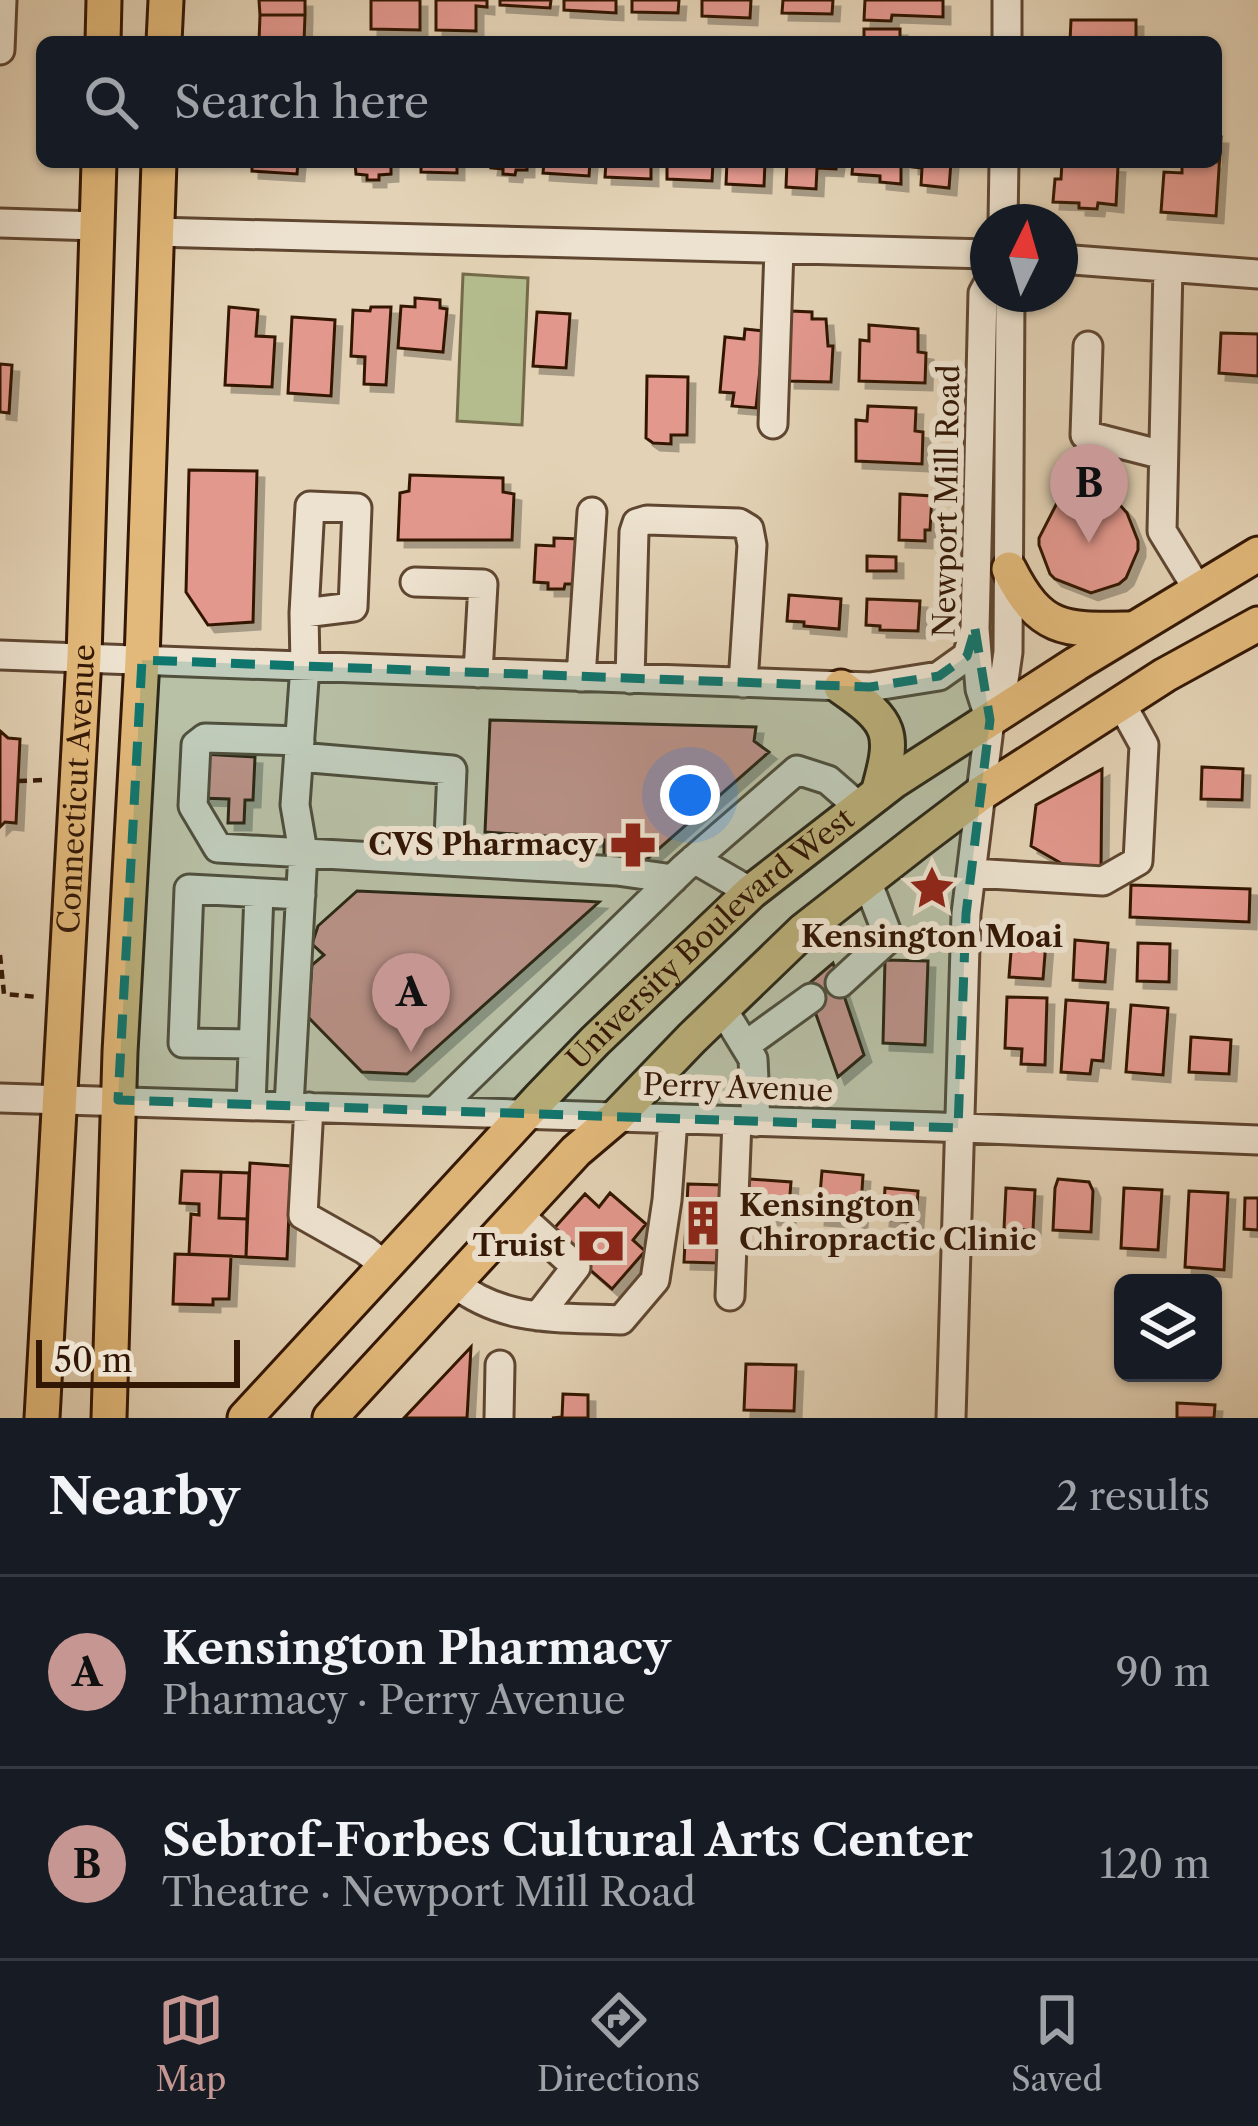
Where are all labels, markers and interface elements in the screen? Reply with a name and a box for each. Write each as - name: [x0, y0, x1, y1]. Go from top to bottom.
- search box: [36, 36, 1222, 168]
- icon: search: [78, 69, 144, 135]
- text: Search here: [174, 74, 429, 130]
- north arrow: [970, 204, 1078, 312]
- street label: Newport Mill Road: [926, 364, 967, 638]
- pin: B: [1050, 444, 1128, 543]
- street label: Connecticut Avenue: [50, 644, 102, 935]
- your location: [660, 765, 720, 825]
- street label: University Boulevard West: [559, 800, 862, 1077]
- pharmacy icon: CVS Pharmacy: [608, 820, 658, 870]
- place label: CVS Pharmacy: [368, 826, 599, 863]
- place icon: Kensington Moai: [907, 863, 957, 913]
- place label: Kensington Moai: [801, 918, 1063, 955]
- pin: A: [372, 953, 450, 1052]
- street label: Perry Avenue: [642, 1066, 834, 1109]
- place label: Kensington Chiropractic Clinic: [739, 1187, 1036, 1258]
- building icon: Kensington Chiropractic Clinic: [678, 1198, 728, 1248]
- bank icon: Truist: [576, 1221, 626, 1271]
- place label: Truist: [472, 1227, 565, 1264]
- map controls: [1114, 1274, 1222, 1382]
- button: layers: [1114, 1274, 1222, 1382]
- scale bar: [36, 1334, 240, 1387]
- text: 50 m: [54, 1340, 132, 1381]
- text: Nearby: [48, 1465, 240, 1527]
- text: 2 results: [1056, 1472, 1210, 1520]
- text: Kensington Pharmacy: [162, 1620, 671, 1676]
- text: A: [72, 1648, 102, 1696]
- text: 90 m: [1116, 1648, 1210, 1696]
- text: Pharmacy · Perry Avenue: [162, 1676, 626, 1724]
- text: Sebrof-Forbes Cultural Arts Center: [162, 1812, 973, 1868]
- text: B: [73, 1840, 102, 1888]
- text: 120 m: [1100, 1840, 1210, 1888]
- text: Theatre · Newport Mill Road: [162, 1868, 696, 1916]
- tab: Map: [155, 1987, 226, 2100]
- tab: Directions: [537, 1987, 700, 2100]
- tab: Saved: [1011, 1987, 1103, 2100]

